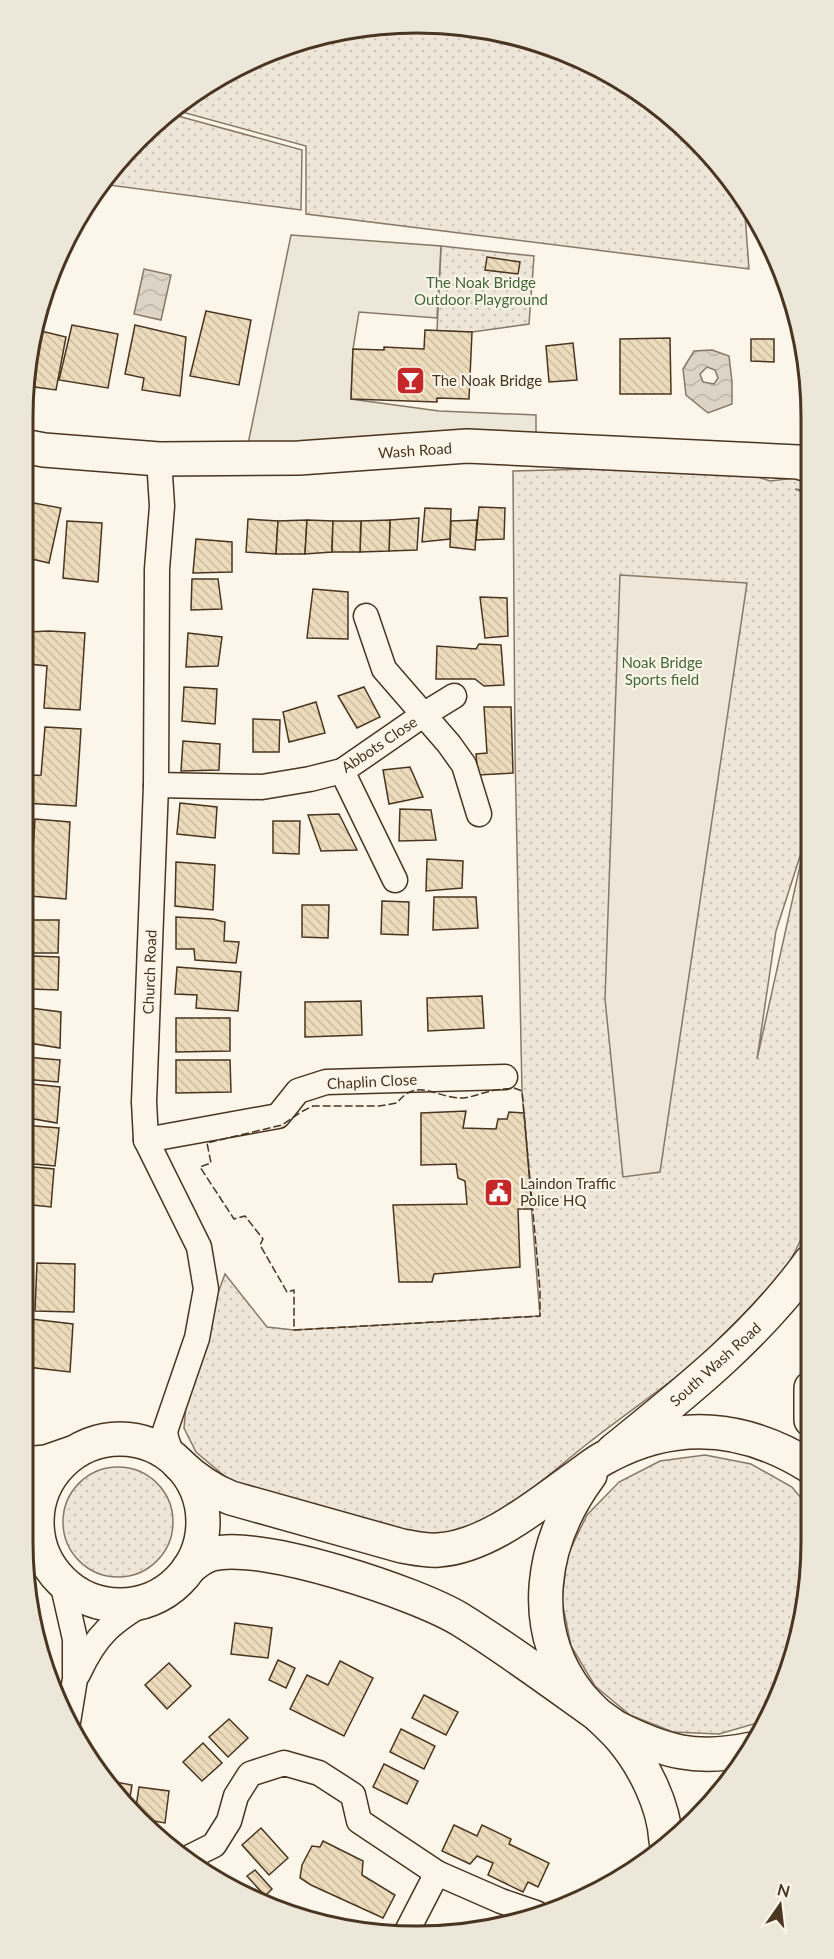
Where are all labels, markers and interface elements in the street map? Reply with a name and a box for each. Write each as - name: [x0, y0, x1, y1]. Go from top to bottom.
- park label: The Noak Bridge Outdoor Playground: [414, 273, 548, 308]
- bar icon: The Noak Bridge: [395, 364, 427, 396]
- place label: The Noak Bridge: [432, 371, 542, 389]
- street label: Wash Road: [377, 438, 453, 462]
- park label: Noak Bridge Sports field: [621, 653, 703, 688]
- street label: Abbots Close: [338, 712, 420, 776]
- street label: Church Road: [139, 929, 159, 1015]
- street label: Chaplin Close: [327, 1070, 418, 1092]
- place label: Laindon Traffic Police HQ: [520, 1174, 616, 1209]
- public building icon: Laindon Traffic Police HQ: [483, 1176, 515, 1208]
- street label: South Wash Road: [666, 1318, 764, 1410]
- north arrow: [750, 1875, 810, 1935]
- text: N: [775, 1879, 792, 1901]

